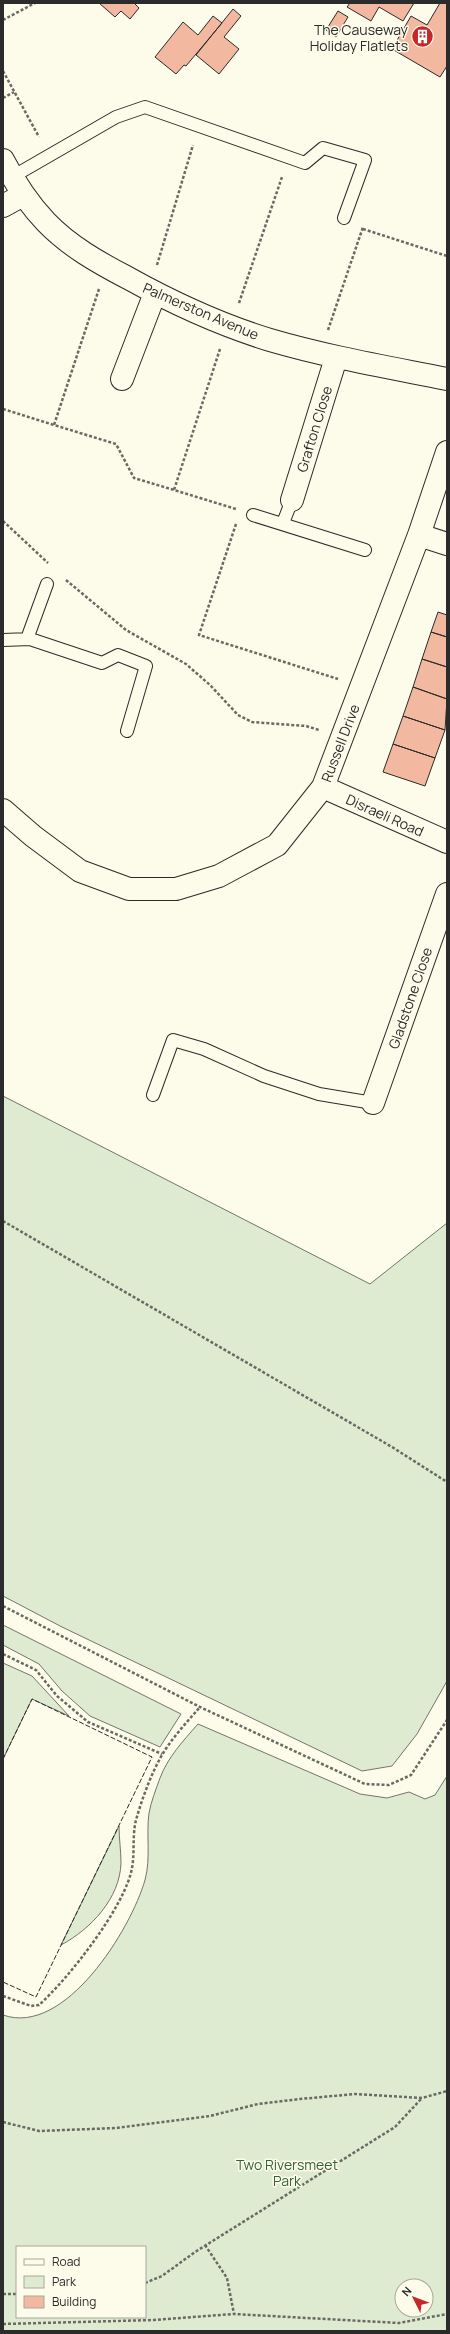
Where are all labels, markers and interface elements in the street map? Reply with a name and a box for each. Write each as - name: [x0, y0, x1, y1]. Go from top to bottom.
- place label: The Causeway Holiday Flatlets: [310, 20, 409, 55]
- building icon: The Causeway Holiday Flatlets: [410, 24, 436, 50]
- street label: Palmerston Avenue: [140, 278, 262, 344]
- street label: Grafton Close: [292, 384, 336, 474]
- street label: Russell Drive: [316, 701, 364, 785]
- street label: Disraeli Road: [343, 789, 427, 841]
- street label: Gladstone Close: [384, 945, 436, 1051]
- park label: Two Riversmeet Park: [236, 2155, 338, 2190]
- legend: [16, 2246, 146, 2318]
- text: Road: [52, 2253, 80, 2270]
- text: Park: [52, 2273, 77, 2290]
- north arrow: [394, 2278, 434, 2318]
- text: N: [398, 2283, 414, 2299]
- text: Building: [52, 2293, 96, 2310]

